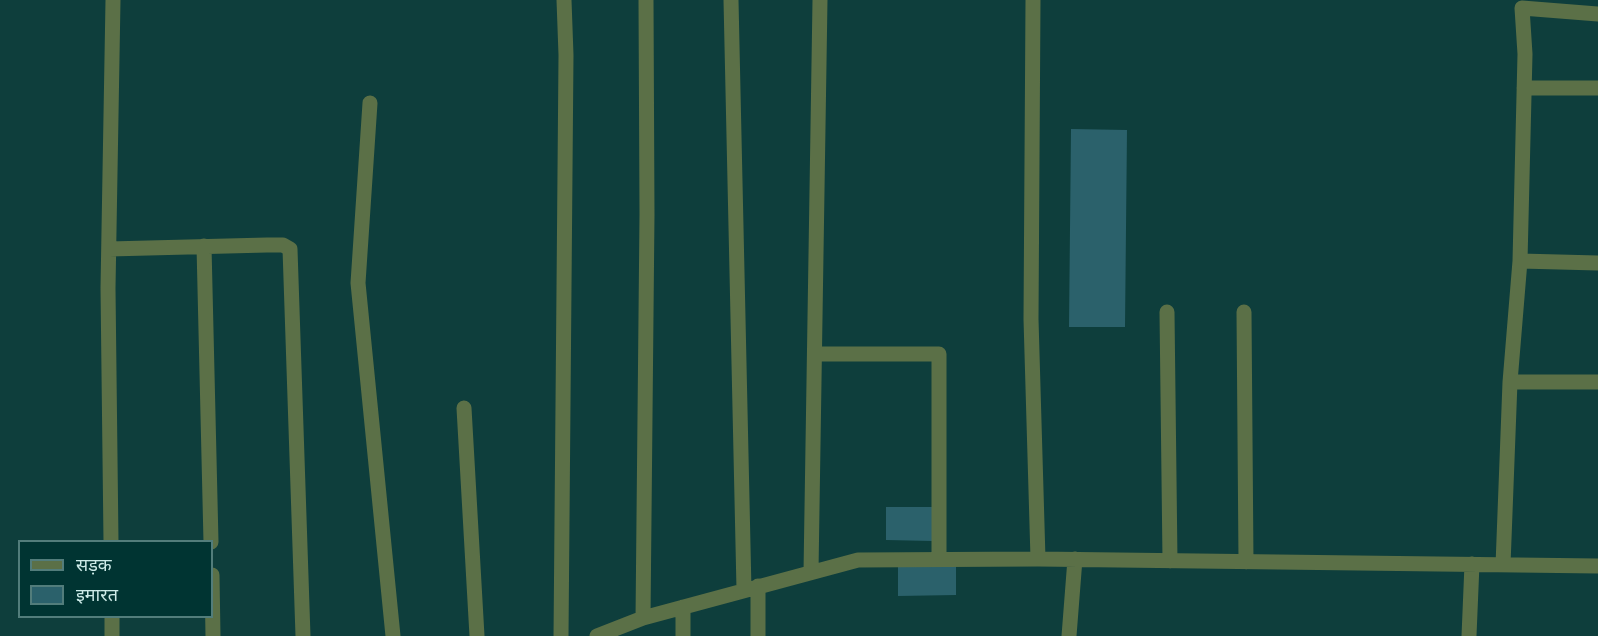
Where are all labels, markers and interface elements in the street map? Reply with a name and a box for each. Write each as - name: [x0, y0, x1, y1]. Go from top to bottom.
- legend: [18, 540, 213, 618]
- text: सड़क: [76, 553, 112, 576]
- text: इमारत: [76, 583, 118, 606]

